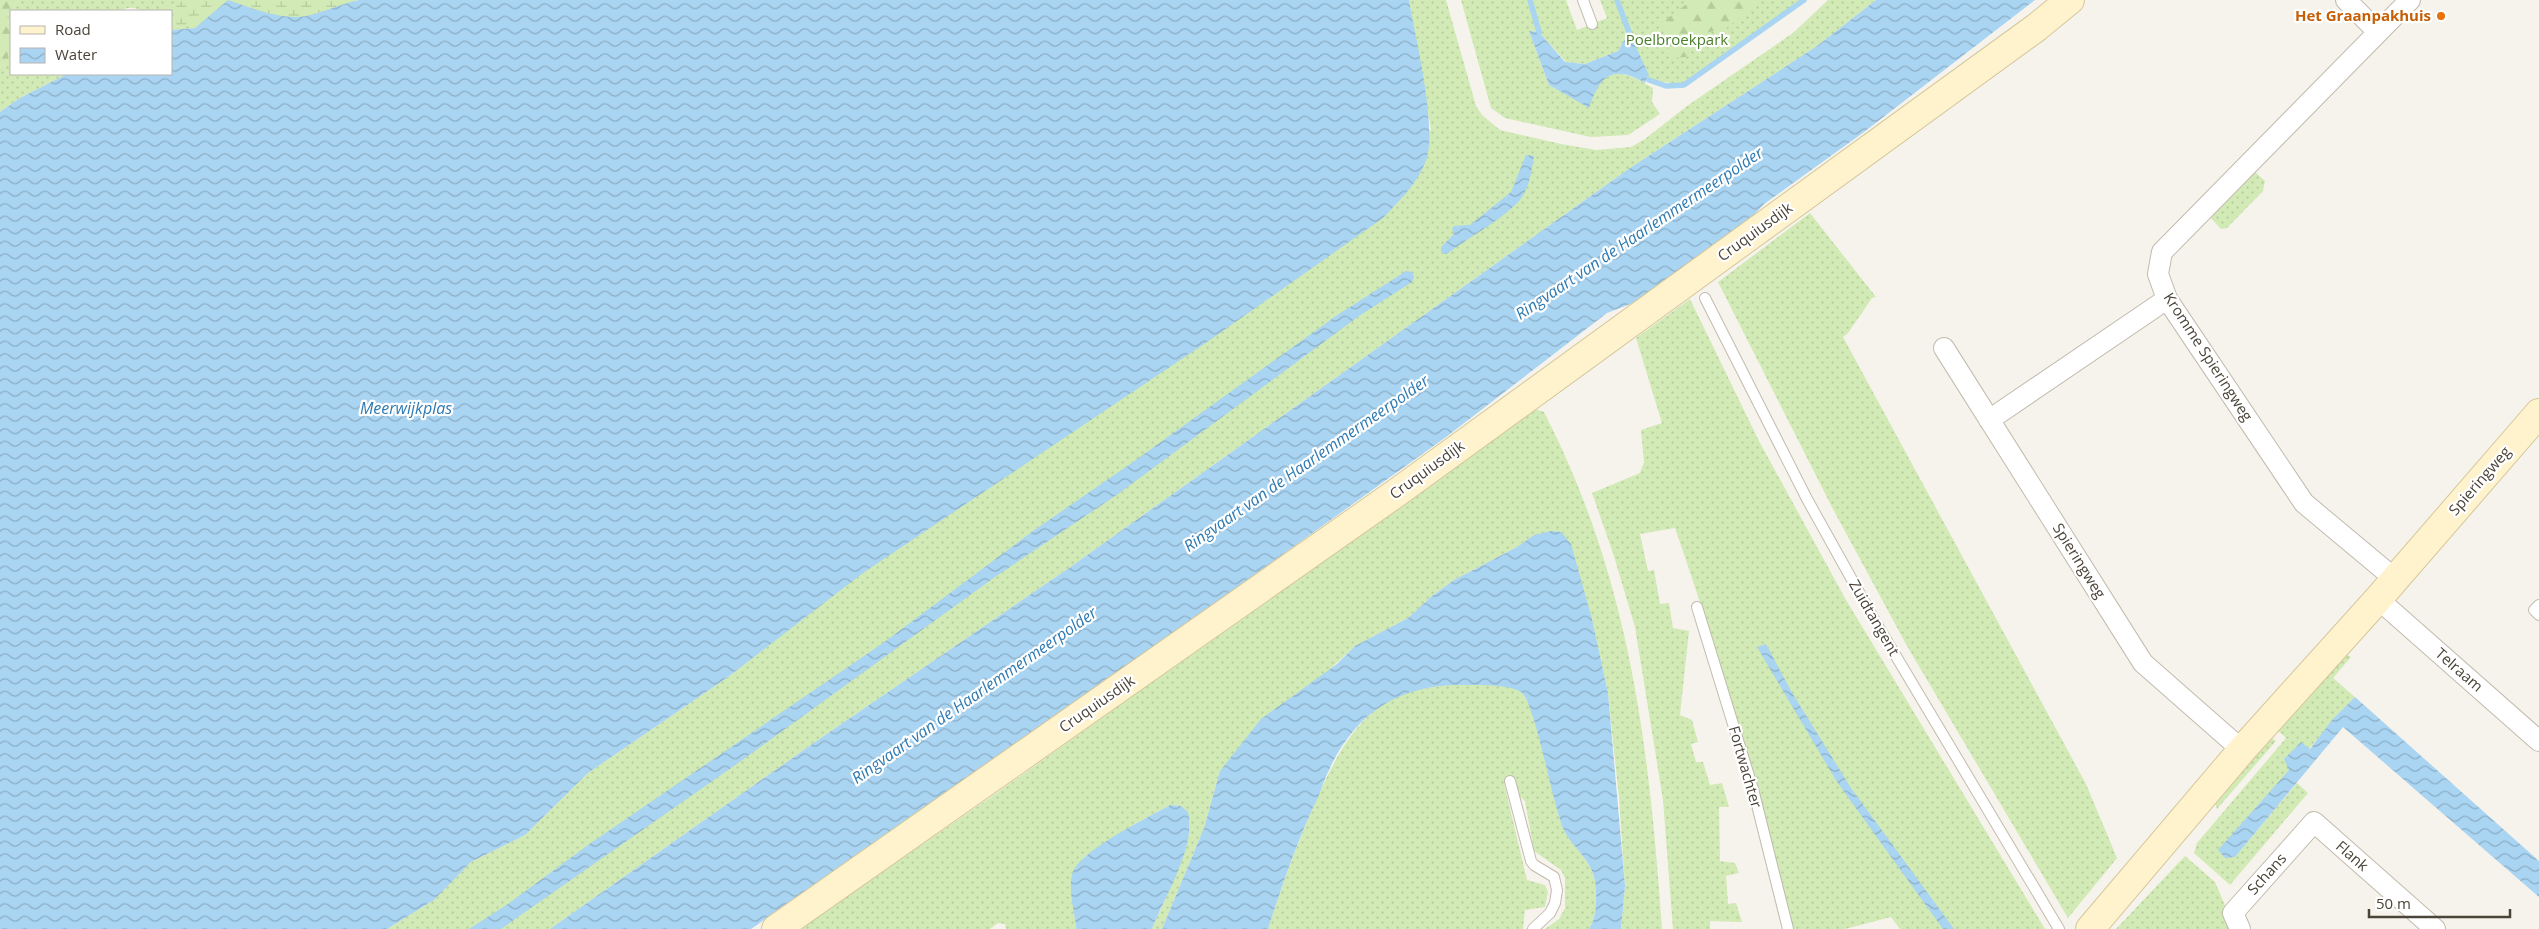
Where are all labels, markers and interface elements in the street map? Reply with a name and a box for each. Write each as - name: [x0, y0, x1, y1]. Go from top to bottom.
- place label: Het Graanpakhuis: [2295, 5, 2431, 25]
- legend: [10, 10, 172, 75]
- marker: Het Graanpakhuis: [2435, 10, 2447, 22]
- text: Road: [55, 19, 91, 39]
- park label: Poelbroekpark: [1626, 29, 1728, 49]
- text: Water: [55, 44, 97, 64]
- water label: Ringvaart van de Haarlemmermeerpolder: [1511, 141, 1768, 324]
- street label: Cruquiusdijk: [1713, 197, 1796, 265]
- street label: Kromme Spieringweg: [2160, 288, 2258, 425]
- water label: Ringvaart van de Haarlemmermeerpolder: [1179, 369, 1434, 556]
- water label: Meerwijkplas: [360, 397, 452, 419]
- street label: Cruquiusdijk: [1385, 435, 1468, 503]
- street label: Spieringweg: [2444, 442, 2515, 519]
- street label: Spieringweg: [2049, 519, 2111, 602]
- street label: Zuidtangent: [1845, 576, 1905, 659]
- water label: Ringvaart van de Haarlemmermeerpolder: [847, 601, 1102, 788]
- street label: Telraam: [2432, 643, 2488, 696]
- street label: Cruquiusdijk: [1055, 670, 1138, 737]
- street label: Fortwachter: [1725, 723, 1767, 810]
- street label: Flank: [2332, 836, 2373, 875]
- street label: Schans: [2242, 848, 2290, 898]
- scale bar: [2369, 886, 2510, 918]
- text: 50 m: [2376, 893, 2411, 913]

